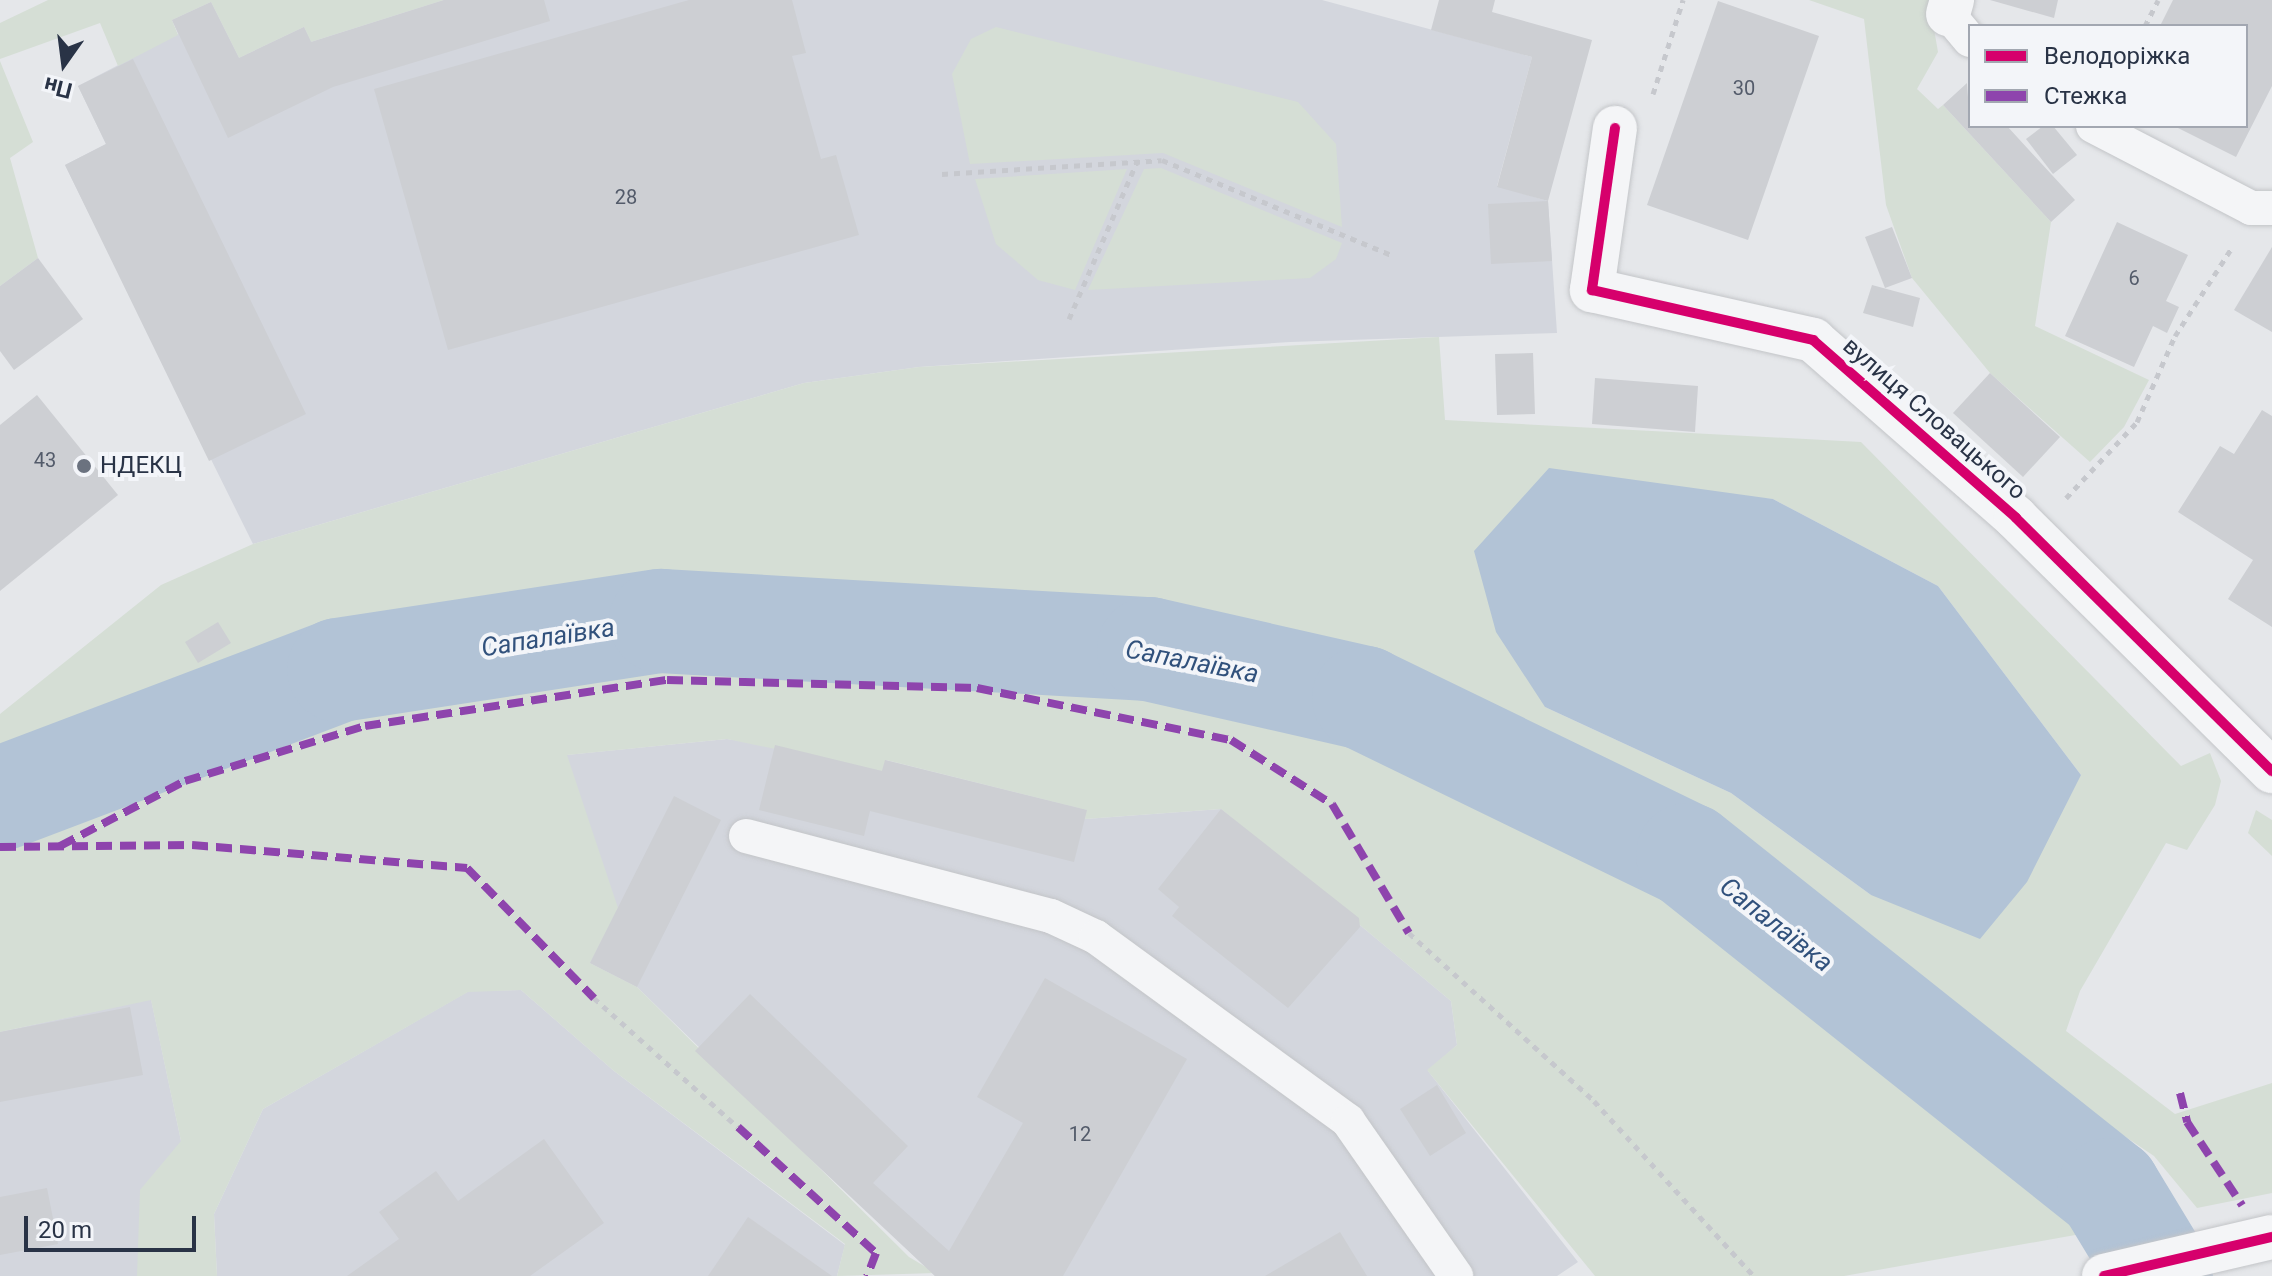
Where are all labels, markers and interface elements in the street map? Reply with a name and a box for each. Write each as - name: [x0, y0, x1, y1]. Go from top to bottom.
- north arrow: [24, 24, 104, 104]
- legend: [1968, 24, 2248, 128]
- text: Велодоріжка: [2044, 42, 2190, 70]
- text: Пн: [41, 72, 75, 103]
- house number: 30: [1733, 76, 1755, 100]
- text: Стежка: [2044, 82, 2127, 110]
- house number: 28: [615, 185, 637, 209]
- house number: 6: [2128, 266, 2140, 290]
- street label: вулиця Словацького: [1837, 332, 2031, 506]
- house number: 43: [34, 448, 56, 472]
- place label: НДЕКЦ: [100, 452, 182, 480]
- marker: НДЕКЦ: [75, 457, 93, 475]
- water label: Сапалаївка: [479, 612, 617, 664]
- water label: Сапалаївка: [1123, 634, 1261, 690]
- water label: Сапалаївка: [1713, 871, 1839, 979]
- house number: 12: [1069, 1122, 1091, 1146]
- scale bar: [28, 1200, 200, 1250]
- text: 20 m: [38, 1216, 92, 1244]

